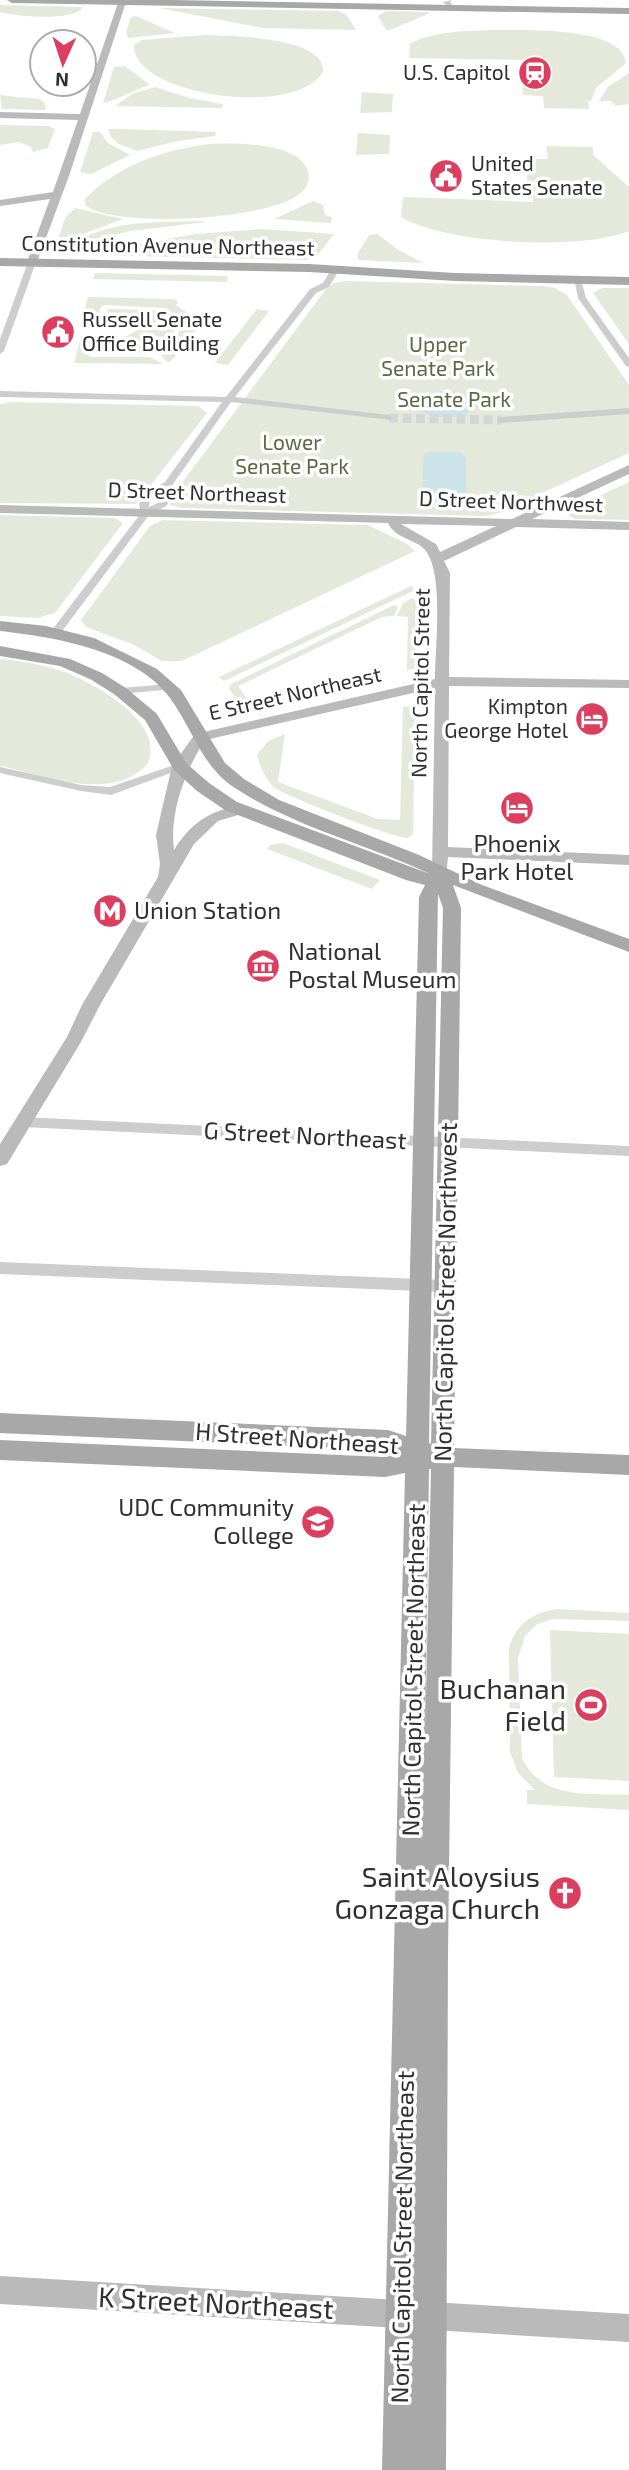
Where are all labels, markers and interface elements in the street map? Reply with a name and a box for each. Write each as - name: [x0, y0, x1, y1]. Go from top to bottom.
- north arrow: [28, 28, 98, 98]
- station icon: U.S. Capitol: [516, 54, 554, 92]
- place label: U.S. Capitol: [403, 59, 511, 84]
- text: N: [55, 69, 70, 92]
- place label: United States Senate: [471, 150, 603, 199]
- public building icon: United States Senate: [427, 157, 465, 195]
- street label: Constitution Avenue Northeast: [21, 229, 315, 260]
- place label: Russell Senate Office Building: [82, 306, 222, 355]
- public building icon: Russell Senate Office Building: [39, 313, 77, 351]
- park label: Upper Senate Park: [381, 331, 495, 380]
- park label: Senate Park: [397, 386, 511, 411]
- park label: Lower Senate Park: [235, 429, 349, 478]
- street label: D Street Northeast: [107, 476, 287, 507]
- street label: D Street Northwest: [419, 485, 604, 516]
- street label: North Capitol Street: [405, 588, 434, 778]
- street label: E Street Northeast: [206, 661, 383, 725]
- place label: Kimpton George Hotel: [444, 693, 569, 742]
- hotel icon: Kimpton George Hotel: [573, 700, 611, 738]
- hotel icon: Phoenix Park Hotel: [498, 789, 536, 827]
- place label: Phoenix Park Hotel: [461, 828, 574, 885]
- metro station icon: Union Station: [91, 892, 129, 930]
- place label: Union Station: [134, 895, 281, 924]
- place label: National Postal Museum: [288, 936, 457, 993]
- museum icon: National Postal Museum: [244, 947, 282, 985]
- street label: G Street Northeast: [203, 1115, 407, 1154]
- street label: North Capitol Street Northwest: [427, 1122, 462, 1462]
- street label: H Street Northeast: [194, 1416, 400, 1459]
- place label: UDC Community College: [118, 1492, 294, 1549]
- school or university icon: UDC Community College: [299, 1503, 337, 1541]
- street label: North Capitol Street Northeast: [395, 1503, 430, 1837]
- place label: Buchanan Field: [439, 1671, 566, 1737]
- sports icon: Buchanan Field: [572, 1686, 610, 1724]
- place label: Saint Aloysius Gonzaga Church: [334, 1859, 540, 1925]
- church icon: Saint Aloysius Gonzaga Church: [546, 1874, 584, 1912]
- street label: North Capitol Street Northeast: [384, 2070, 419, 2404]
- street label: K Street Northeast: [97, 2279, 335, 2325]

